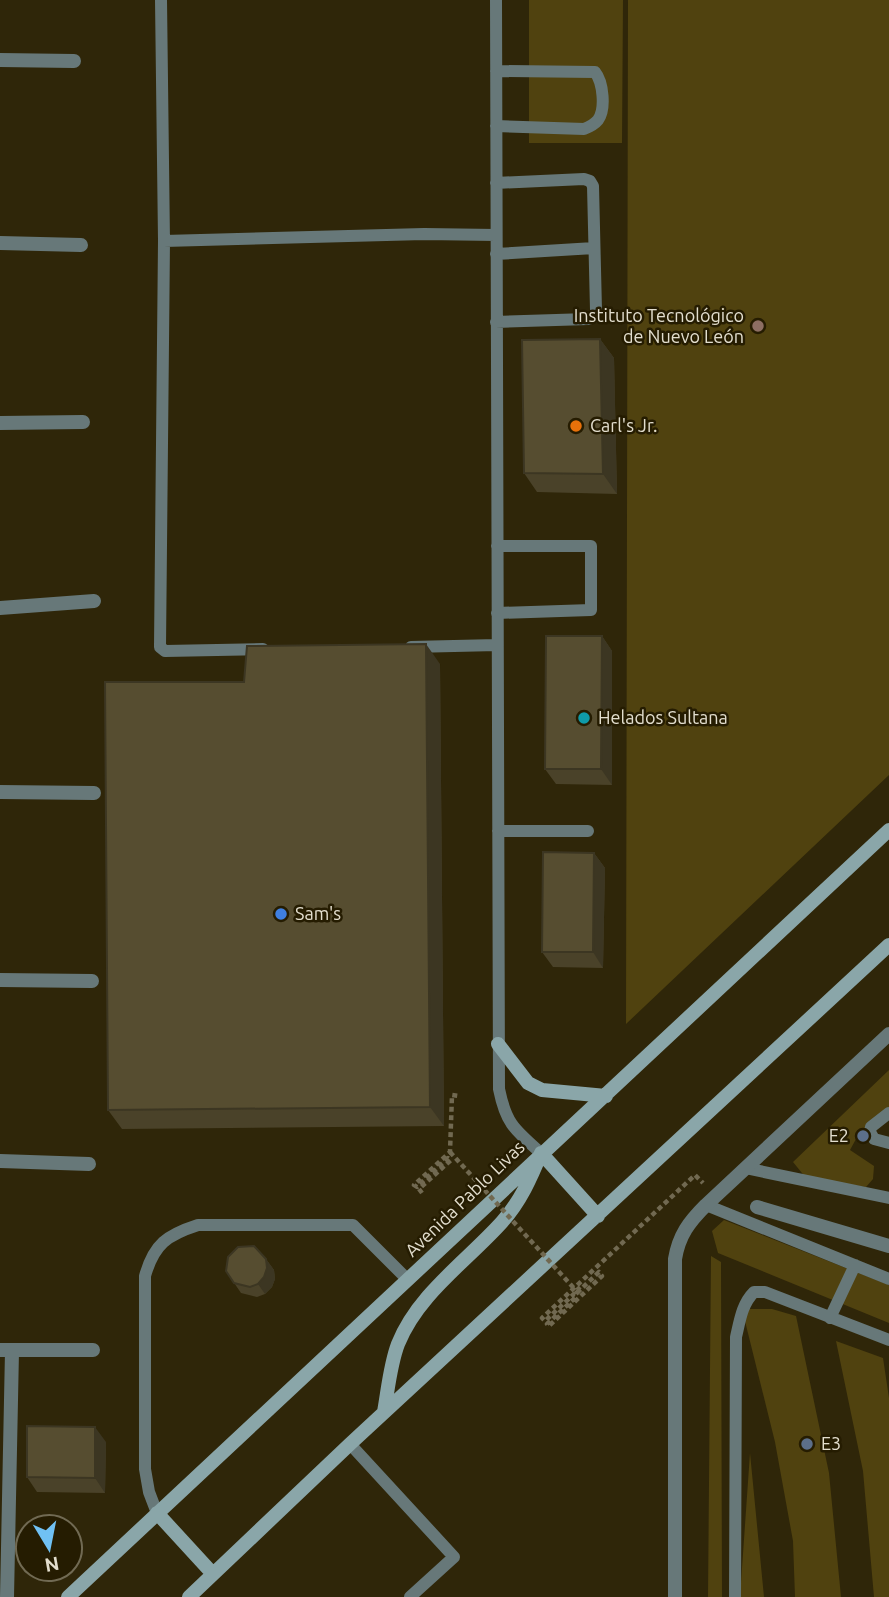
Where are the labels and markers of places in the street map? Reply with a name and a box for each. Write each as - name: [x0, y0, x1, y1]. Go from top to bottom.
- place label: Instituto Tecnológico de Nuevo León: [574, 305, 744, 346]
- marker: Instituto Tecnológico de Nuevo León: [750, 318, 766, 334]
- place label: Carl's Jr.: [590, 415, 657, 435]
- marker: Carl's Jr.: [568, 418, 584, 434]
- place label: Helados Sultana: [598, 707, 728, 727]
- marker: Helados Sultana: [576, 710, 592, 726]
- place label: Sam's: [295, 903, 341, 923]
- marker: Sam's: [273, 906, 289, 922]
- place label: E2: [829, 1125, 849, 1145]
- marker: E2: [855, 1128, 871, 1144]
- place label: E3: [821, 1433, 841, 1453]
- marker: E3: [799, 1436, 815, 1452]

